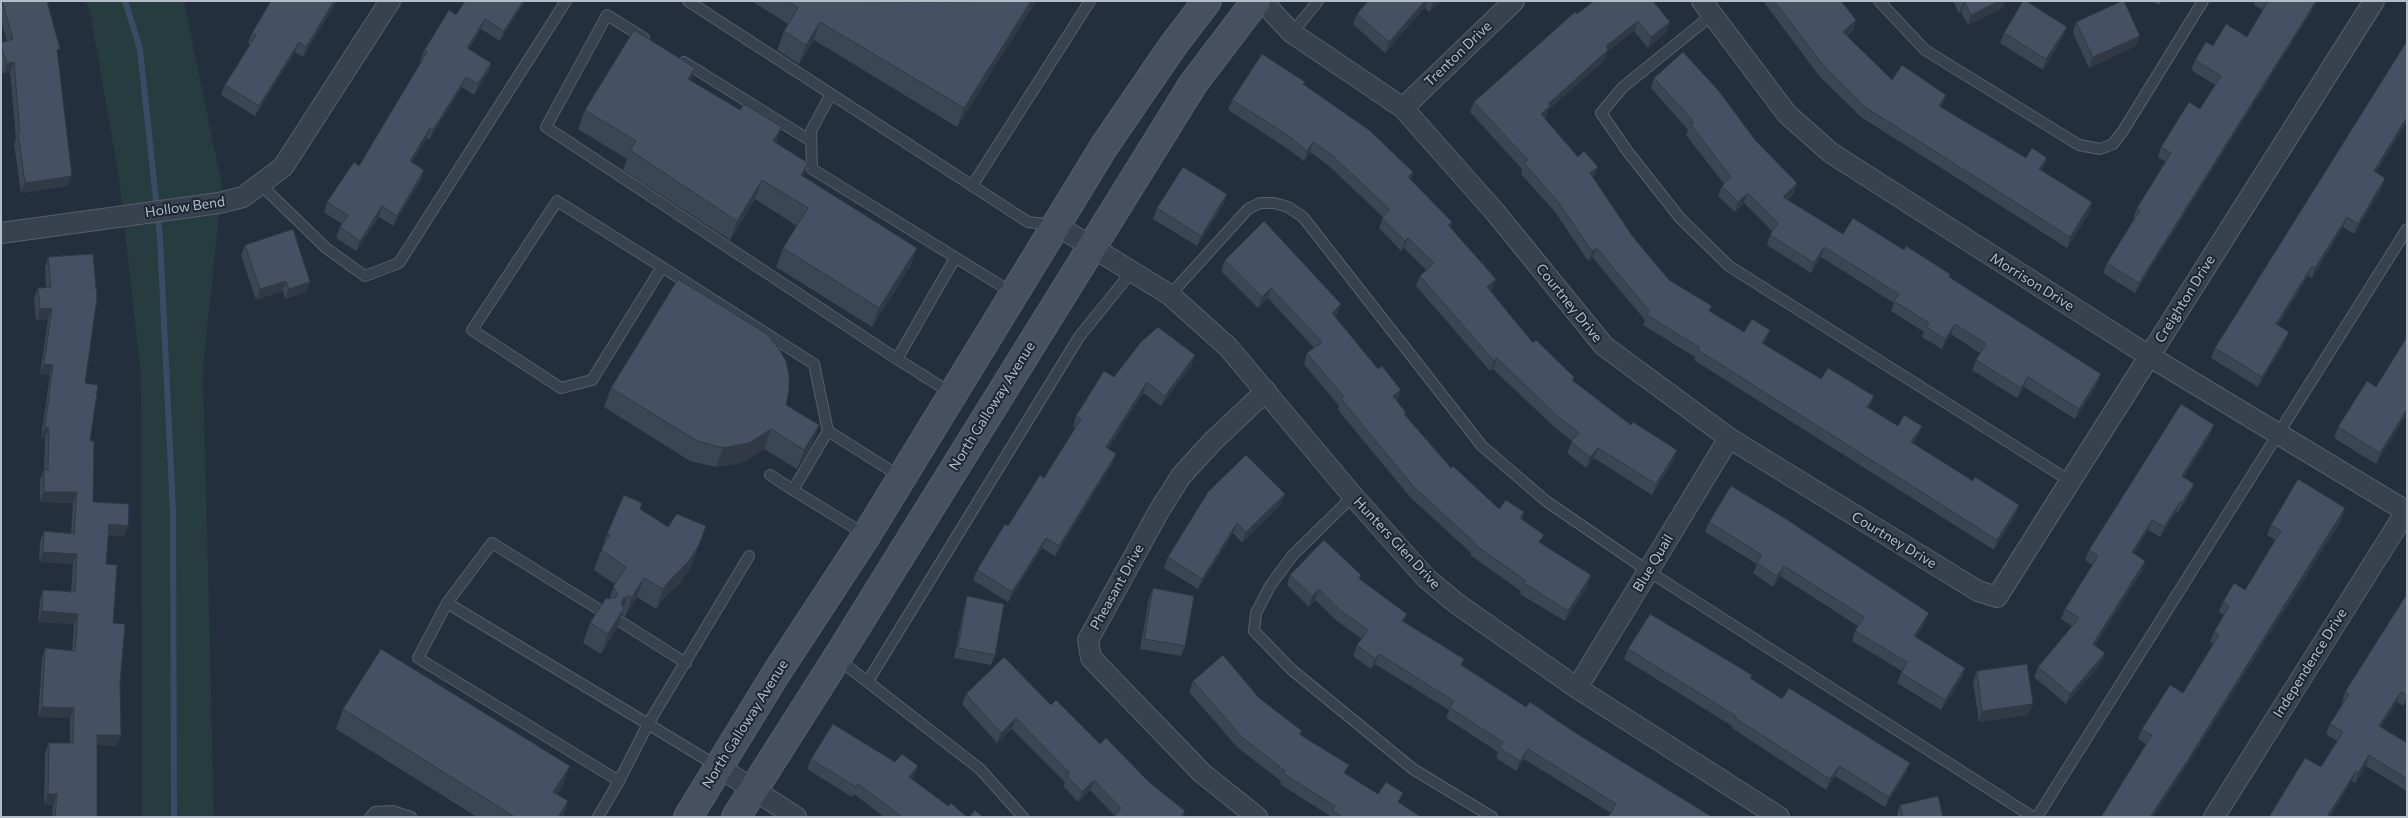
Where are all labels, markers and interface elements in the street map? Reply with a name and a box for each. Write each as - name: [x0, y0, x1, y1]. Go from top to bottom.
- street label: Trenton Drive: [1421, 18, 1495, 90]
- street label: Hollow Bend: [144, 193, 226, 221]
- street label: Morrison Drive: [1987, 250, 2077, 314]
- street label: Creighton Drive: [2151, 252, 2219, 346]
- street label: Courtney Drive: [1532, 260, 1606, 346]
- street label: North Galloway Avenue: [946, 339, 1038, 473]
- street label: Hunters Glen Drive: [1350, 494, 1444, 592]
- street label: Courtney Drive: [1848, 508, 1940, 572]
- street label: Blue Quail: [1629, 531, 1677, 595]
- street label: Pheasant Drive: [1087, 541, 1147, 633]
- street label: Independence Drive: [2270, 605, 2350, 721]
- street label: North Galloway Avenue: [699, 657, 791, 791]

